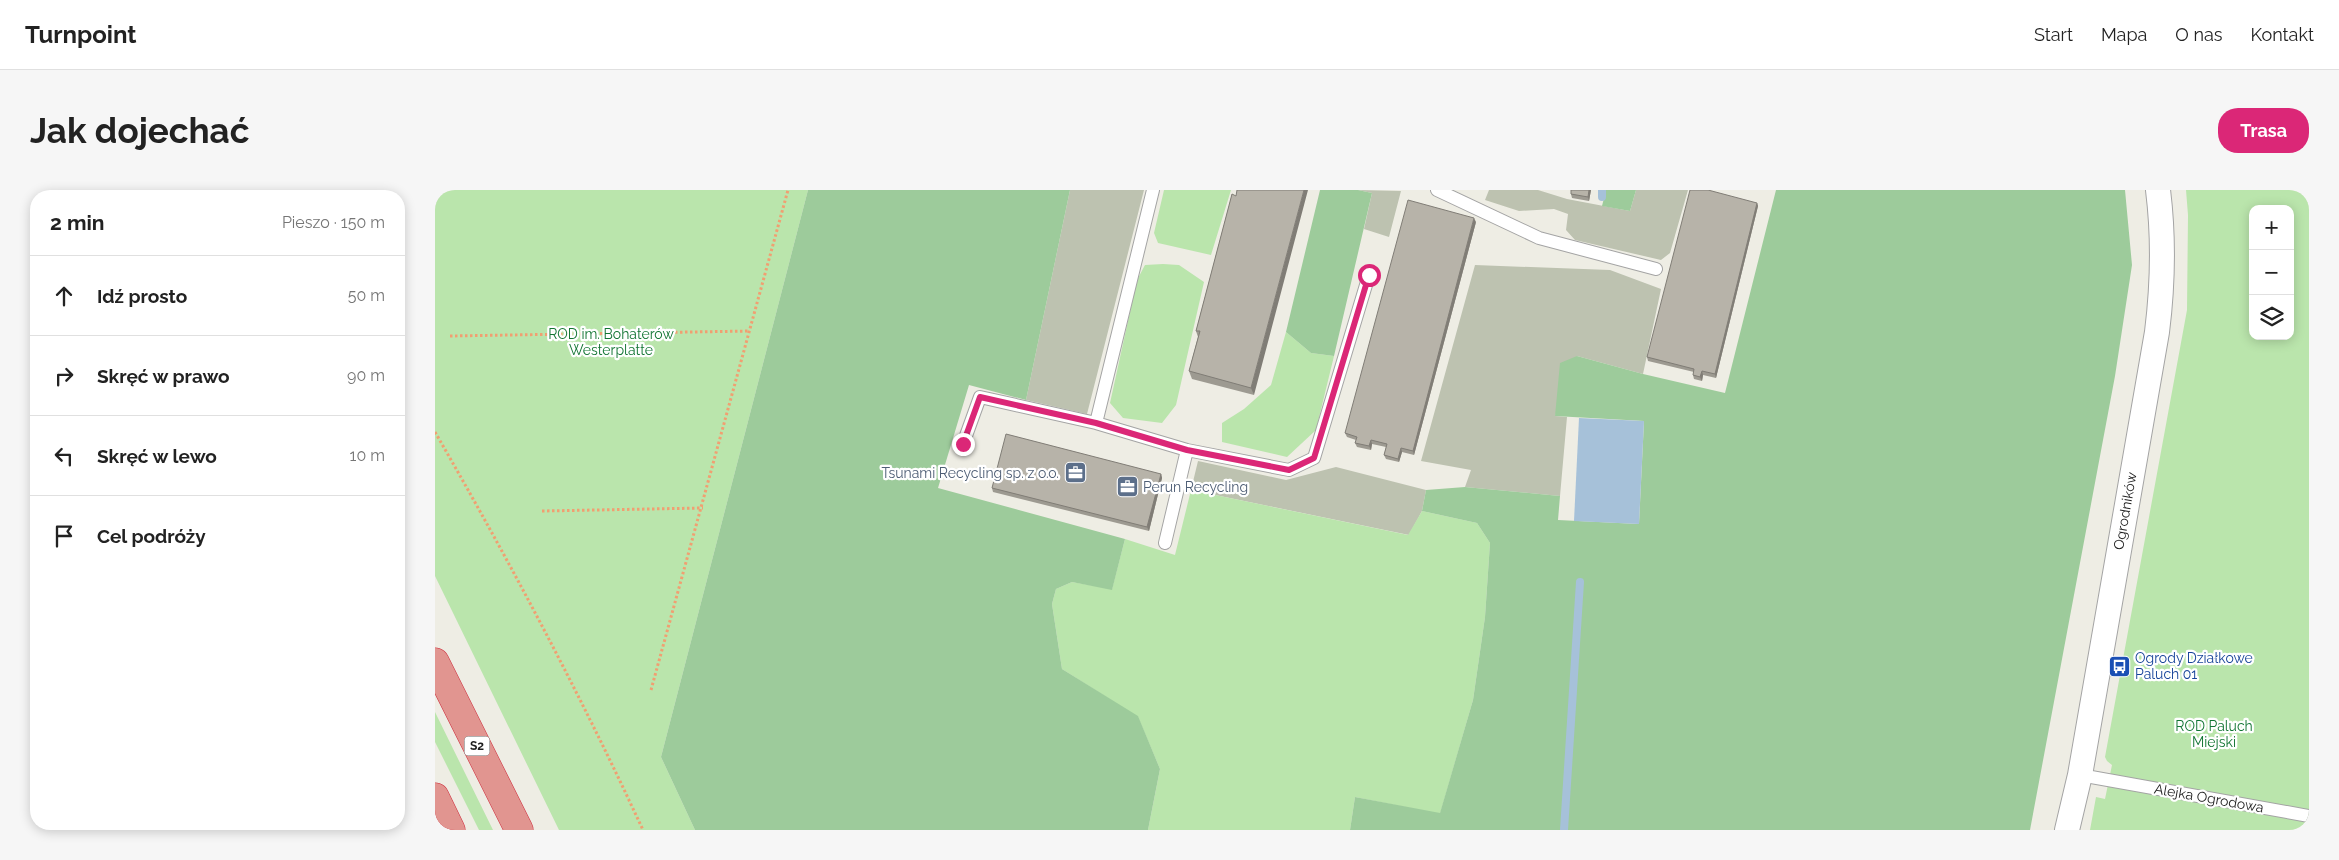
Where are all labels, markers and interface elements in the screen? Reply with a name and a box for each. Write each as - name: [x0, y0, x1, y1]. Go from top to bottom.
- text: Turnpoint: [25, 20, 137, 49]
- text: Start: [2034, 24, 2073, 45]
- text: Mapa: [2101, 24, 2147, 45]
- text: O nas: [2175, 24, 2222, 45]
- text: Kontakt: [2250, 24, 2314, 45]
- button: Trasa: [2218, 108, 2309, 153]
- text: Jak dojechać: [30, 110, 249, 151]
- map controls: [2249, 205, 2294, 340]
- button: +: [2249, 205, 2294, 250]
- text: 2 min: [50, 210, 104, 235]
- text: Pieszo · 150 m: [282, 213, 385, 232]
- button: −: [2249, 250, 2294, 295]
- route start: [1358, 264, 1381, 287]
- icon: ahead: [50, 282, 78, 310]
- text: Idź prosto: [97, 285, 187, 307]
- text: 50 m: [348, 286, 385, 305]
- button: layers: [2249, 295, 2294, 340]
- park label: ROD im. Bohaterów Westerplatte: [548, 326, 674, 358]
- icon: right: [50, 362, 78, 390]
- text: Skręć w prawo: [97, 365, 230, 387]
- text: 90 m: [347, 366, 385, 385]
- route end: [952, 433, 975, 456]
- icon: left: [50, 442, 78, 470]
- text: Skręć w lewo: [97, 445, 217, 467]
- text: 10 m: [350, 446, 385, 465]
- office icon: Tsunami Recycling sp. z o.o.: [1063, 461, 1087, 485]
- place label: Tsunami Recycling sp. z o.o.: [881, 465, 1059, 481]
- street label: Ogrodników: [2110, 470, 2140, 551]
- office icon: Perun Recycling: [1115, 475, 1139, 499]
- place label: Perun Recycling: [1143, 479, 1248, 495]
- icon: arrive: [50, 522, 78, 550]
- text: Cel podróży: [97, 525, 206, 547]
- place label: Ogrody Działkowe Paluch 01: [2135, 650, 2253, 682]
- bus stop icon: Ogrody Działkowe Paluch 01: [2107, 654, 2131, 678]
- park label: ROD Paluch Miejski: [2175, 718, 2253, 750]
- road number: S2: [465, 736, 489, 756]
- street label: Alejka Ogrodowa: [2153, 780, 2265, 816]

